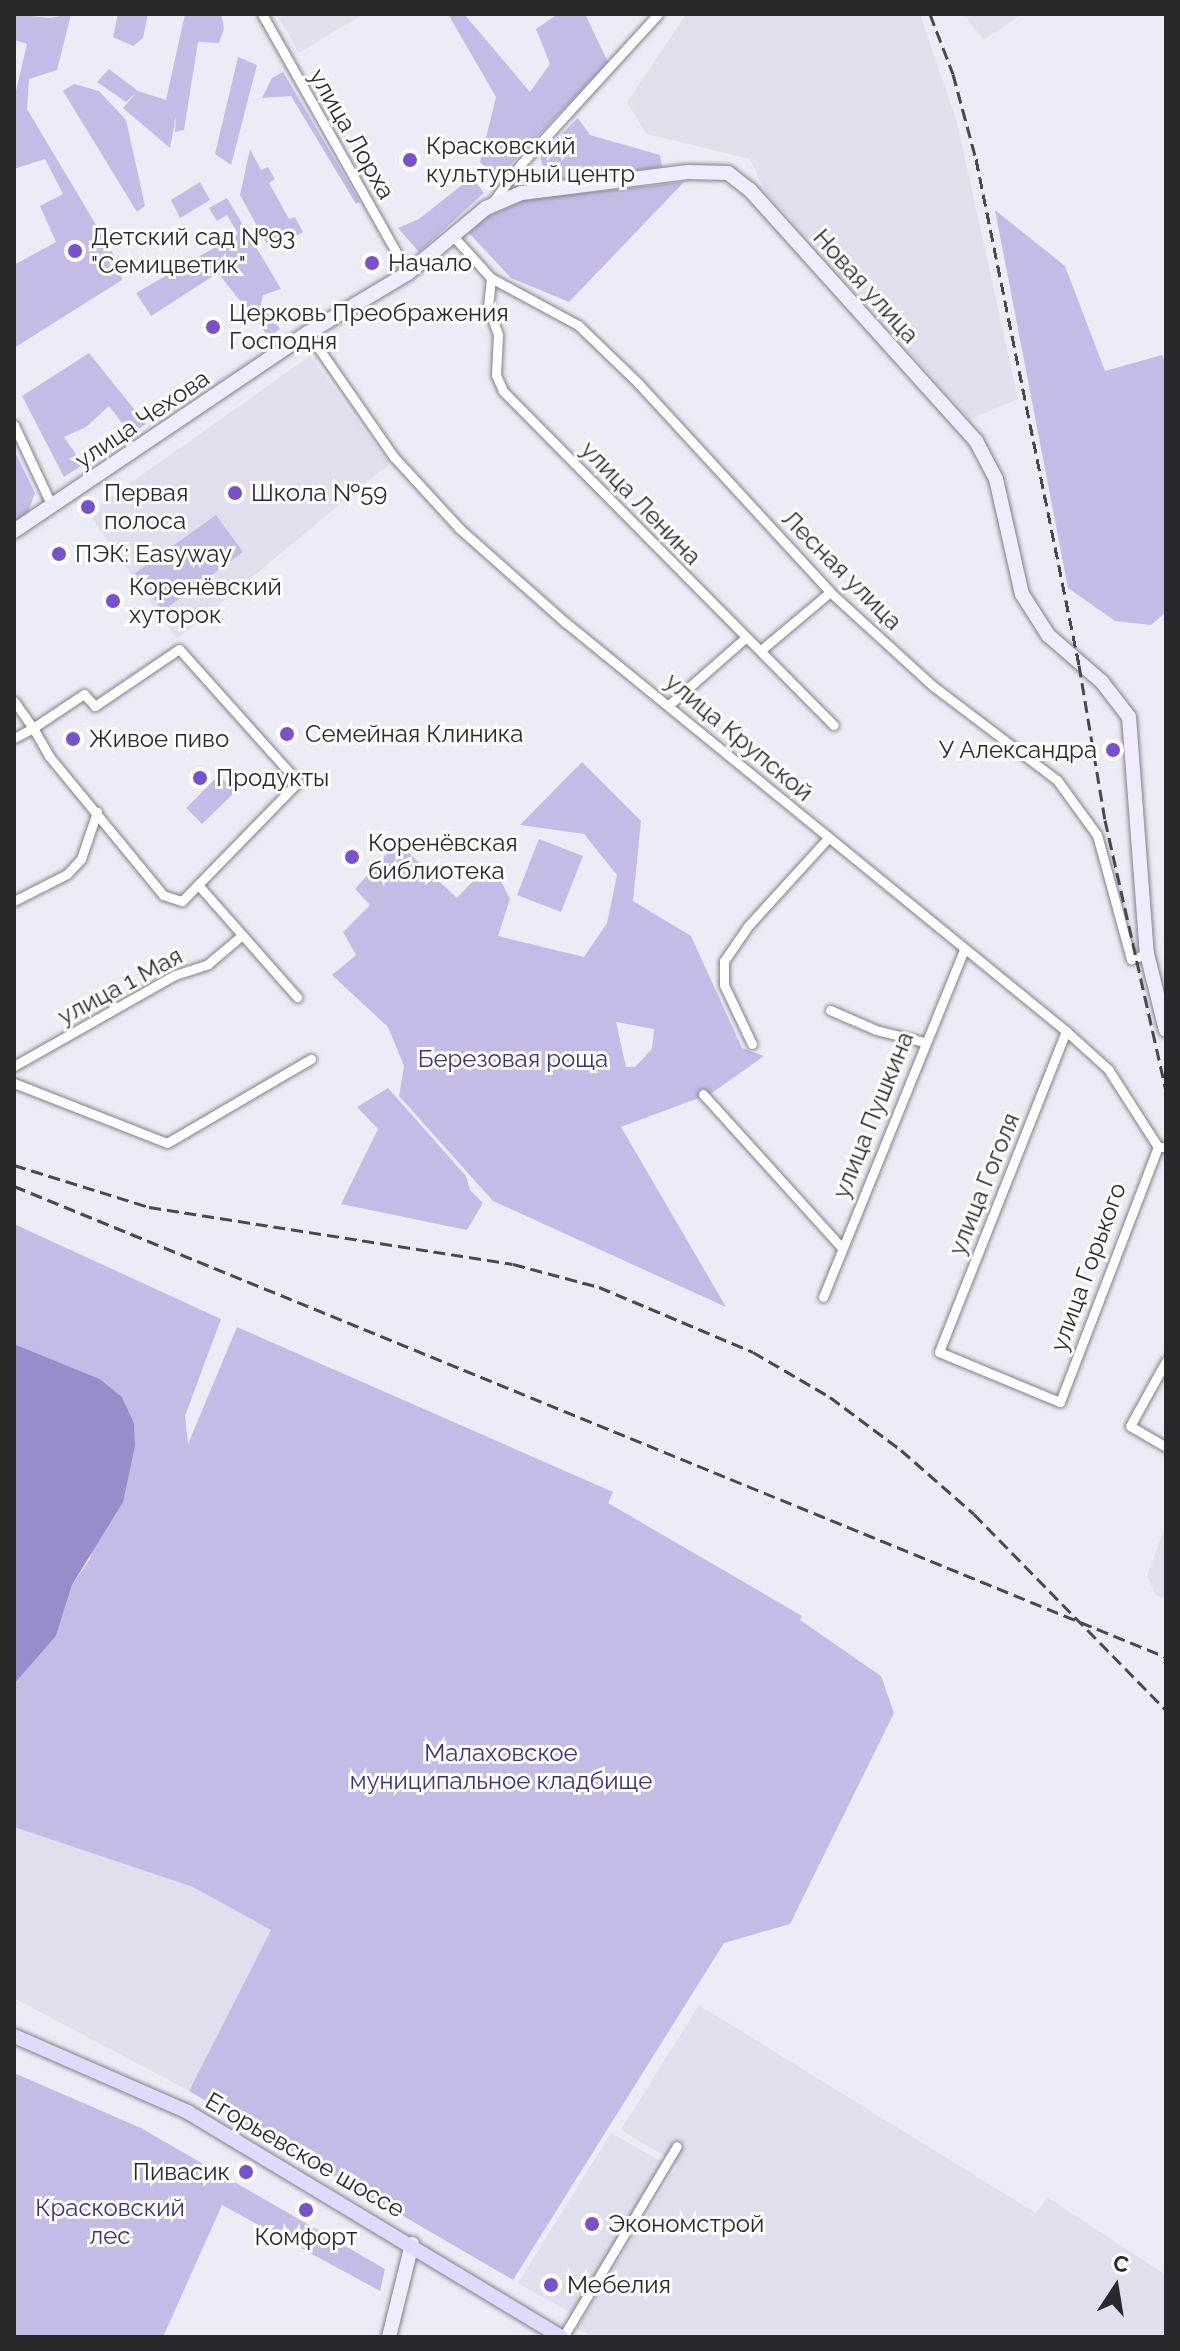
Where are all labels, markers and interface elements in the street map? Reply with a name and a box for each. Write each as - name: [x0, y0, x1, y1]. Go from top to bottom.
- street label: улица Лорха: [303, 64, 401, 204]
- place label: Красковский культурный центр: [426, 132, 635, 188]
- marker: Красковский культурный центр: [401, 151, 419, 169]
- place label: Детский сад №93 "Семицветик": [91, 223, 295, 279]
- street label: Новая улица: [807, 223, 925, 349]
- marker: Детский сад №93 "Семицветик": [66, 242, 84, 260]
- place label: Начало: [388, 249, 472, 277]
- marker: Начало: [363, 254, 381, 272]
- place label: Церковь Преображения Господня: [229, 299, 509, 355]
- marker: Церковь Преображения Господня: [204, 318, 222, 336]
- street label: улица Чехова: [69, 363, 215, 475]
- street label: улица Ленина: [575, 435, 707, 571]
- place label: Первая полоса: [104, 479, 188, 535]
- place label: Школа №59: [251, 479, 387, 507]
- marker: Школа №59: [226, 484, 244, 502]
- marker: Первая полоса: [79, 498, 97, 516]
- street label: Лесная улица: [776, 504, 908, 636]
- place label: ПЭК: Easyway: [75, 540, 232, 568]
- marker: ПЭК: Easyway: [50, 545, 68, 563]
- place label: Коренёвский хуторок: [129, 573, 282, 629]
- marker: Коренёвский хуторок: [104, 592, 122, 610]
- street label: улица Крупской: [659, 667, 819, 807]
- place label: Семейная Клиника: [305, 720, 523, 748]
- marker: Семейная Клиника: [276, 723, 298, 745]
- place label: Живое пиво: [89, 725, 229, 753]
- marker: Живое пиво: [64, 730, 82, 748]
- place label: У Александра: [938, 736, 1097, 764]
- marker: У Александра: [1104, 741, 1122, 759]
- place label: Продукты: [216, 764, 329, 792]
- marker: Продукты: [191, 769, 209, 787]
- place label: Коренёвская библиотека: [368, 829, 518, 885]
- marker: Коренёвская библиотека: [343, 848, 361, 866]
- street label: улица 1 Мая: [53, 941, 187, 1031]
- street label: улица Пушкина: [826, 1027, 920, 1203]
- park label: Березовая роща: [418, 1045, 608, 1073]
- street label: улица Гоголя: [942, 1109, 1026, 1259]
- street label: улица Горького: [1044, 1179, 1132, 1355]
- park label: Малаховское муниципальное кладбище: [350, 1739, 652, 1795]
- street label: Егорьевское шоссе: [200, 2086, 410, 2224]
- place label: Пивасик: [133, 2158, 230, 2186]
- marker: Пивасик: [237, 2163, 255, 2181]
- park label: Красковский лес: [35, 2194, 185, 2250]
- marker: Комфорт: [297, 2201, 315, 2219]
- place label: Экономстрой: [608, 2210, 764, 2238]
- marker: Экономстрой: [583, 2215, 601, 2233]
- place label: Комфорт: [255, 2223, 357, 2251]
- north arrow: [1076, 2247, 1156, 2327]
- text: С: [1111, 2249, 1131, 2278]
- place label: Мебелия: [567, 2271, 671, 2299]
- marker: Мебелия: [542, 2276, 560, 2294]

